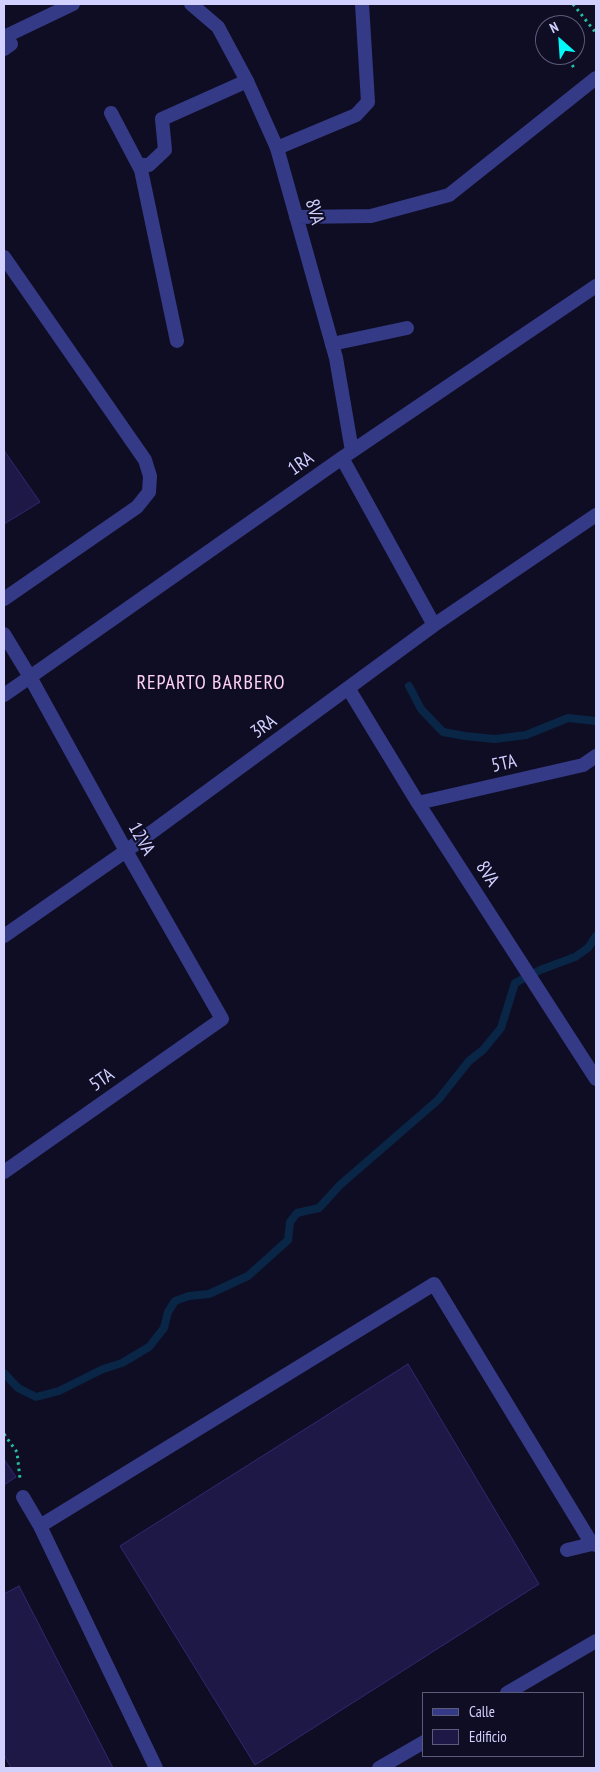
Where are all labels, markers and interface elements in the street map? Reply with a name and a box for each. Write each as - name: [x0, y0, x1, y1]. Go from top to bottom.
- north arrow: [535, 15, 585, 65]
- text: N: [547, 18, 561, 37]
- street label: 8VA: [300, 197, 328, 227]
- street label: 1RA: [284, 447, 318, 481]
- district label: REPARTO BARBERO: [135, 671, 287, 695]
- street label: 3RA: [247, 710, 281, 744]
- street label: 5TA: [489, 750, 519, 778]
- street label: 12VA: [123, 819, 159, 859]
- street label: 8VA: [470, 857, 504, 891]
- street label: 5TA: [85, 1063, 119, 1097]
- legend: [422, 1692, 585, 1757]
- text: Calle: [469, 1702, 495, 1721]
- text: Edificio: [469, 1727, 507, 1746]

